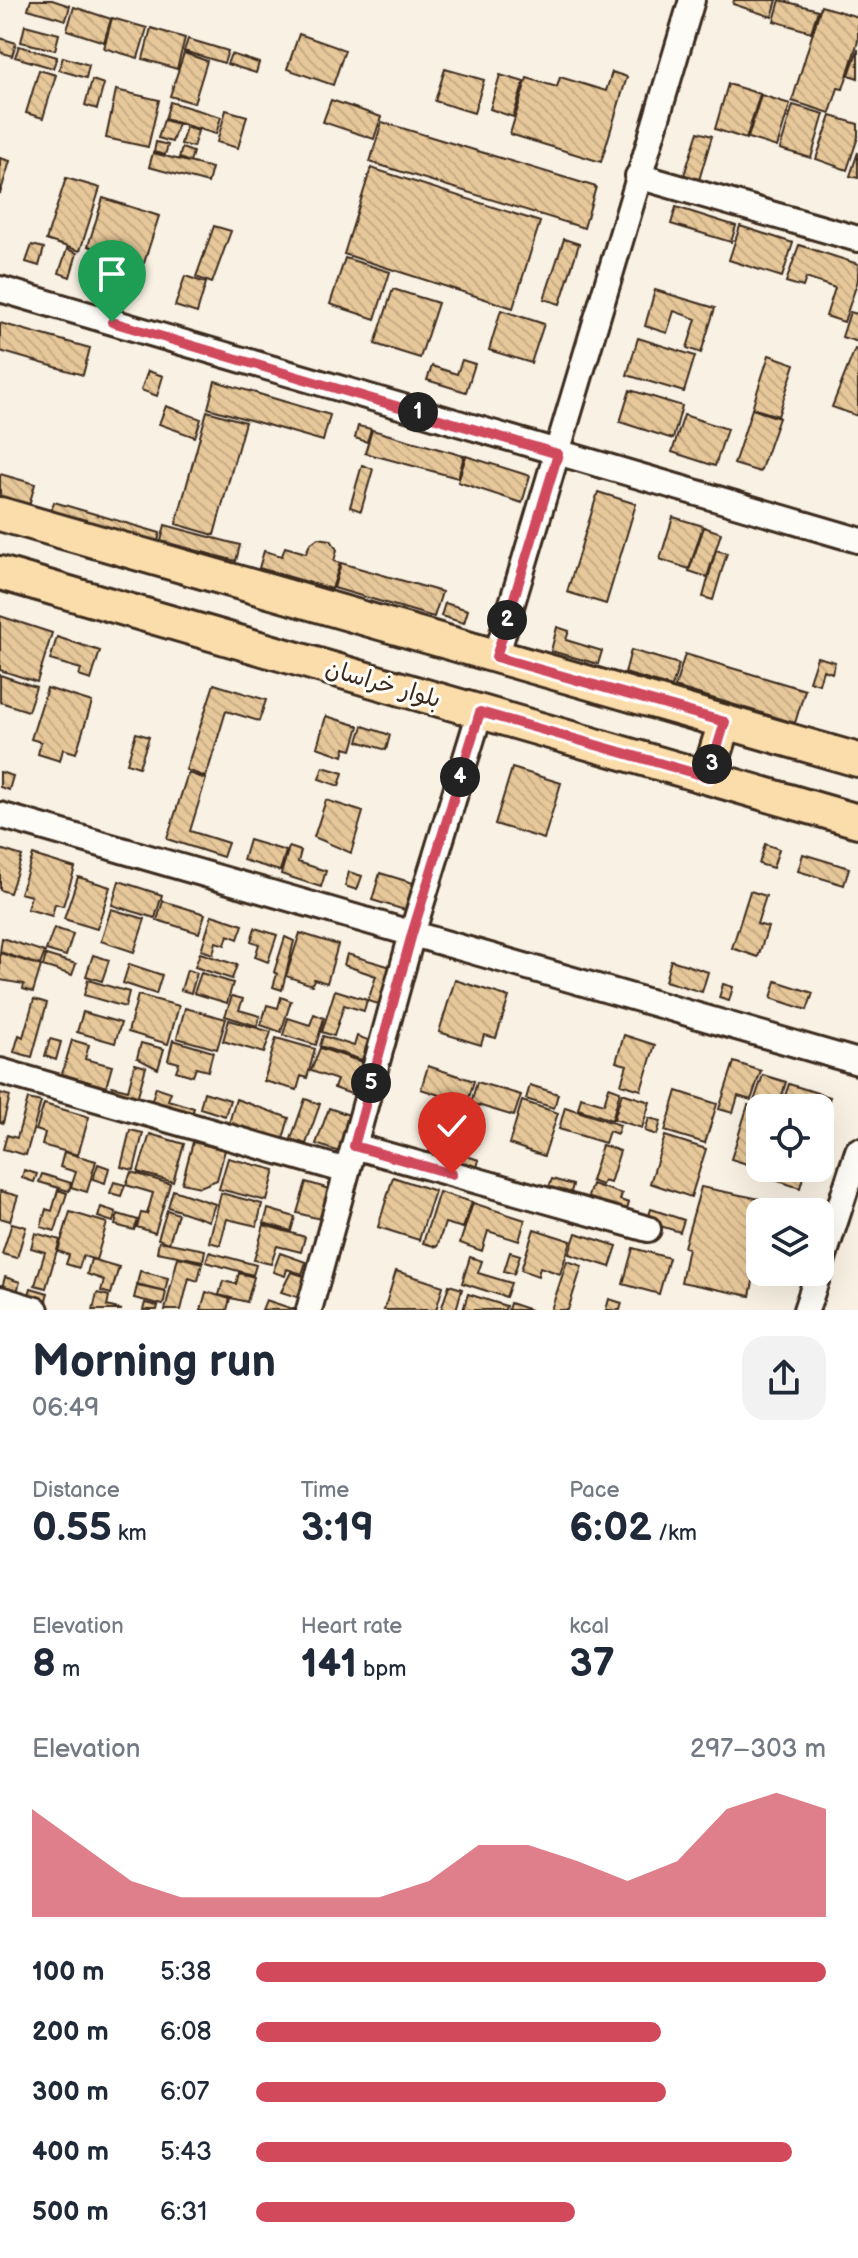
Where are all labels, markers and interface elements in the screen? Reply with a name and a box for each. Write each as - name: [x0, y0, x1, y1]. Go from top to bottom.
- pin: [78, 240, 146, 322]
- icon: arrive: [90, 252, 134, 296]
- pin: 1: [398, 392, 438, 432]
- text: 1: [413, 398, 423, 425]
- pin: 2: [487, 600, 527, 640]
- text: 2: [500, 606, 514, 633]
- street label: بلوار خراسان: [322, 654, 444, 714]
- pin: 3: [692, 744, 732, 784]
- text: 3: [706, 750, 718, 777]
- pin: 4: [440, 757, 480, 797]
- text: 4: [454, 763, 466, 790]
- pin: 5: [351, 1063, 391, 1103]
- text: 5: [365, 1069, 377, 1096]
- pin: [418, 1092, 486, 1174]
- map controls: [746, 1094, 834, 1286]
- button: locate: [746, 1094, 834, 1182]
- icon: check: [430, 1104, 474, 1148]
- button: layers: [746, 1198, 834, 1286]
- text: Morning run: [32, 1336, 276, 1389]
- button: share: [742, 1336, 826, 1420]
- text: 06:49: [32, 1393, 99, 1424]
- text: Distance: [32, 1477, 120, 1504]
- text: Time: [301, 1477, 349, 1504]
- text: Pace: [569, 1477, 620, 1504]
- text: 0.55: [32, 1504, 112, 1552]
- text: 3:19: [301, 1504, 374, 1552]
- text: 6:02: [569, 1504, 652, 1552]
- text: km: [112, 1520, 147, 1547]
- text: /km: [652, 1520, 697, 1547]
- text: Elevation: [32, 1613, 124, 1640]
- text: Heart rate: [301, 1613, 402, 1640]
- text: kcal: [569, 1613, 609, 1640]
- text: 8: [32, 1640, 56, 1688]
- text: 141: [301, 1640, 357, 1688]
- text: 37: [569, 1640, 615, 1688]
- text: m: [56, 1656, 80, 1683]
- text: bpm: [357, 1656, 406, 1683]
- text: Elevation: [32, 1734, 140, 1765]
- text: 297–303 m: [690, 1734, 826, 1765]
- text: 100 m: [32, 1957, 105, 1988]
- text: 5:38: [160, 1957, 211, 1988]
- text: 200 m: [32, 2017, 109, 2048]
- text: 6:08: [160, 2017, 212, 2048]
- text: 300 m: [32, 2077, 109, 2108]
- text: 6:07: [160, 2077, 209, 2108]
- text: 400 m: [32, 2137, 109, 2168]
- text: 5:43: [160, 2137, 212, 2168]
- text: 500 m: [32, 2197, 109, 2228]
- text: 6:31: [160, 2197, 207, 2228]

